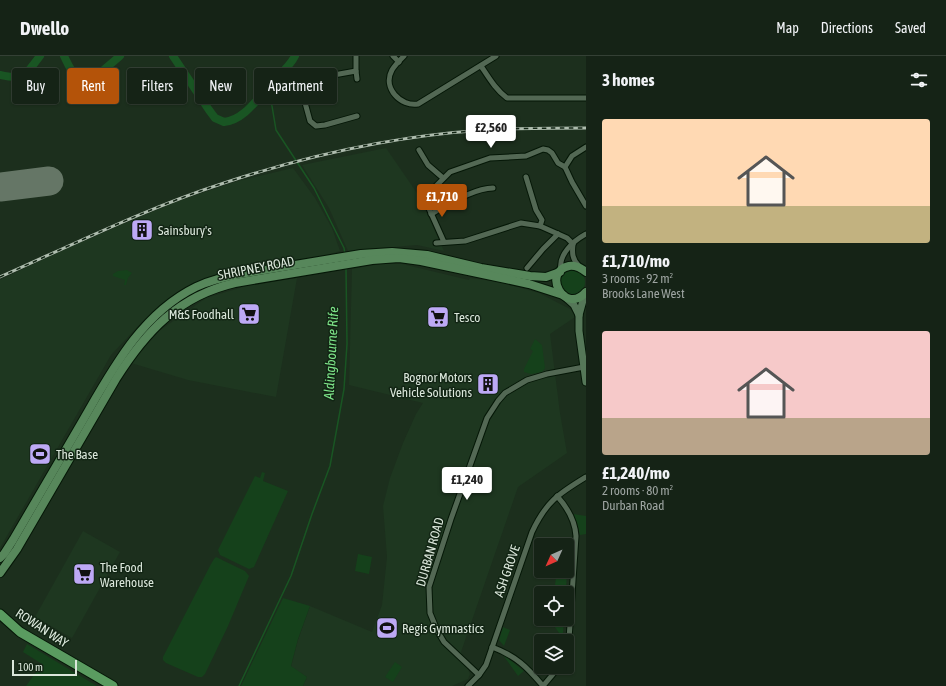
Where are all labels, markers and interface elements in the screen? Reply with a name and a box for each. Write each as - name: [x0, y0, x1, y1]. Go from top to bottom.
- text: Dwello: [20, 17, 69, 39]
- text: Map: [776, 20, 799, 36]
- text: Directions: [821, 20, 873, 36]
- text: Saved: [895, 20, 926, 36]
- chip: Buy: [12, 68, 59, 104]
- chip: Rent: [67, 68, 119, 104]
- chip: Filters: [127, 68, 187, 104]
- chip: New: [195, 68, 246, 104]
- chip: Apartment: [254, 68, 337, 104]
- icon: filters: [908, 69, 930, 91]
- text: 3 homes: [602, 70, 655, 90]
- pin: £2,560: [458, 115, 524, 149]
- text: £2,560: [475, 120, 507, 135]
- icon: home: [730, 145, 802, 217]
- pin: £1,710: [409, 184, 475, 218]
- text: £1,710: [426, 189, 458, 204]
- building icon: Sainsbury's: [129, 217, 155, 243]
- place label: Sainsbury's: [158, 223, 212, 238]
- text: £1,710/mo: [602, 251, 670, 271]
- street label: SHRIPNEY ROAD: [216, 253, 296, 283]
- text: 3 rooms · 92 m²: [602, 271, 673, 286]
- text: Brooks Lane West: [602, 286, 685, 301]
- supermarket icon: M&S Foodhall: [236, 301, 262, 327]
- supermarket icon: Tesco: [425, 304, 451, 330]
- water label: Aldingbourne Rife: [321, 306, 341, 401]
- place label: M&S Foodhall: [169, 307, 235, 322]
- place label: Tesco: [454, 310, 480, 325]
- icon: home: [730, 357, 802, 429]
- place label: Bognor Motors Vehicle Solutions: [390, 370, 472, 400]
- building icon: Bognor Motors Vehicle Solutions: [475, 371, 501, 397]
- sports icon: The Base: [27, 441, 53, 467]
- place label: The Base: [56, 447, 98, 462]
- text: £1,240/mo: [602, 463, 670, 483]
- pin: £1,240: [434, 467, 500, 501]
- text: £1,240: [451, 472, 483, 487]
- text: 2 rooms · 80 m²: [602, 483, 673, 498]
- text: Durban Road: [602, 498, 665, 513]
- street label: DURBAN ROAD: [413, 516, 447, 588]
- north arrow: [534, 538, 574, 578]
- map controls: [534, 538, 574, 674]
- street label: ASH GROVE: [491, 543, 523, 599]
- place label: The Food Warehouse: [100, 560, 154, 590]
- supermarket icon: The Food Warehouse: [71, 561, 97, 587]
- button: locate: [534, 586, 574, 626]
- street label: ROWAN WAY: [13, 606, 71, 651]
- sports icon: Regis Gymnastics: [374, 615, 400, 641]
- place label: Regis Gymnastics: [402, 621, 484, 636]
- button: layers: [534, 634, 574, 674]
- scale bar: [12, 658, 77, 677]
- text: 100 m: [18, 661, 43, 673]

